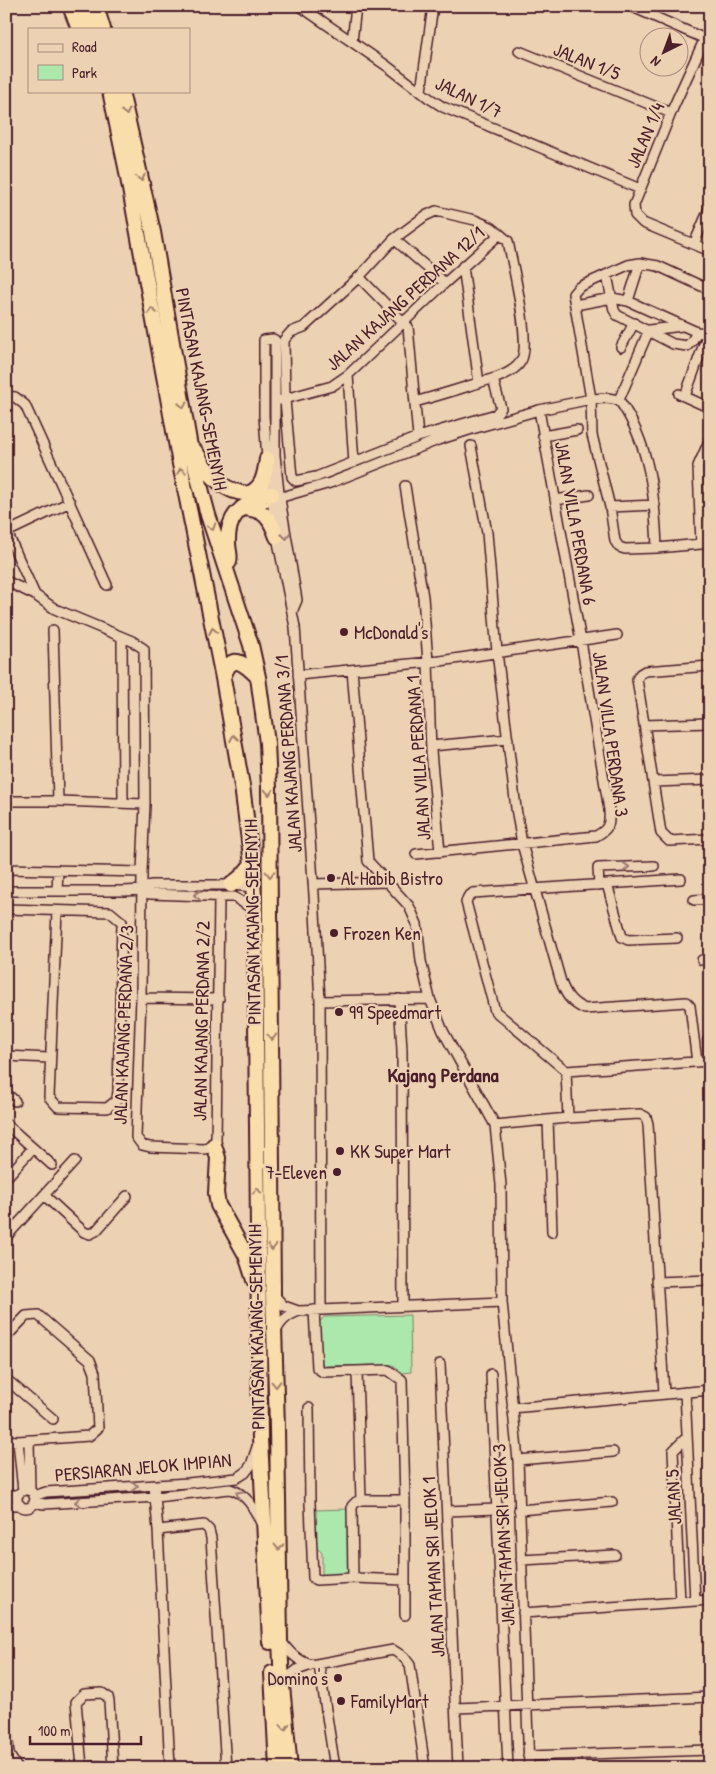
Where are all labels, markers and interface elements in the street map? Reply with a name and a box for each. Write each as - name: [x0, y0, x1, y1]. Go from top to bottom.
- legend: [28, 28, 190, 92]
- north arrow: [638, 28, 688, 78]
- text: Road: [72, 36, 97, 57]
- street label: JALAN 1/5: [550, 36, 624, 86]
- text: N: [645, 52, 664, 72]
- text: Park: [72, 62, 97, 83]
- street label: JALAN 1/7: [431, 70, 507, 124]
- street label: JALAN 1/4: [620, 98, 670, 172]
- one-way arrow: [120, 107, 130, 116]
- one-way arrow: [135, 174, 145, 183]
- street label: JALAN KAJANG PERDANA 12/1: [320, 220, 490, 376]
- street label: PINTASAN KAJANG-SEMENYIH: [170, 286, 234, 492]
- one-way arrow: [147, 307, 158, 316]
- one-way arrow: [177, 400, 187, 409]
- street label: JALAN VILLA PERDANA 6: [549, 439, 603, 607]
- one-way arrow: [177, 467, 187, 476]
- one-way arrow: [206, 523, 216, 531]
- one-way arrow: [280, 532, 290, 541]
- place label: McDonald's: [354, 619, 428, 645]
- one-way arrow: [208, 626, 219, 635]
- marker: McDonald's: [338, 626, 350, 638]
- street label: JALAN VILLA PERDANA 3: [587, 650, 635, 818]
- street label: JALAN KAJANG PERDANA 3/1: [268, 654, 308, 854]
- street label: JALAN VILLA PERDANA 1: [399, 675, 437, 841]
- one-way arrow: [229, 734, 239, 742]
- one-way arrow: [264, 788, 274, 796]
- street label: PINTASAN KAJANG-SEMENYIH: [237, 819, 267, 1025]
- one-way arrow: [622, 862, 630, 872]
- place label: Al Habib Bistro: [341, 865, 443, 891]
- one-way arrow: [265, 871, 275, 879]
- marker: Al Habib Bistro: [325, 872, 337, 884]
- one-way arrow: [192, 890, 200, 900]
- place label: Frozen Ken: [343, 920, 421, 946]
- street label: JALAN KAJANG PERDANA 2/2: [186, 921, 216, 1121]
- street label: JALAN KAJANG PERDANA 2/3: [107, 925, 139, 1125]
- marker: Frozen Ken: [328, 927, 340, 939]
- place label: 99 Speedmart: [349, 999, 441, 1025]
- marker: 99 Speedmart: [333, 1006, 345, 1018]
- one-way arrow: [266, 1033, 277, 1041]
- district label: Kajang Perdana: [387, 1061, 499, 1089]
- place label: KK Super Mart: [350, 1138, 451, 1164]
- marker: KK Super Mart: [334, 1145, 346, 1157]
- place label: 7-Eleven: [265, 1159, 327, 1185]
- marker: 7-Eleven: [331, 1166, 343, 1178]
- one-way arrow: [252, 1187, 262, 1195]
- street label: PINTASAN KAJANG-SEMENYIH: [241, 1224, 271, 1430]
- one-way arrow: [267, 1244, 277, 1251]
- one-way arrow: [270, 1381, 281, 1389]
- street label: JALAN TAMAN SRI JELOK 3: [485, 1443, 521, 1627]
- street label: PERSIARAN JELOK IMPIAN: [54, 1446, 232, 1488]
- street label: JALAN 5: [659, 1469, 687, 1525]
- street label: JALAN TAMAN SRI JELOK 1: [415, 1476, 451, 1658]
- one-way arrow: [131, 1481, 139, 1492]
- one-way arrow: [235, 1490, 244, 1500]
- one-way arrow: [74, 1496, 82, 1507]
- one-way arrow: [273, 1543, 284, 1551]
- place label: Domino's: [267, 1665, 328, 1691]
- marker: Domino's: [332, 1672, 344, 1684]
- place label: FamilyMart: [350, 1688, 429, 1714]
- marker: FamilyMart: [335, 1695, 347, 1707]
- scale bar: [30, 1714, 141, 1746]
- text: 100 m: [38, 1720, 71, 1741]
- one-way arrow: [279, 1723, 290, 1731]

